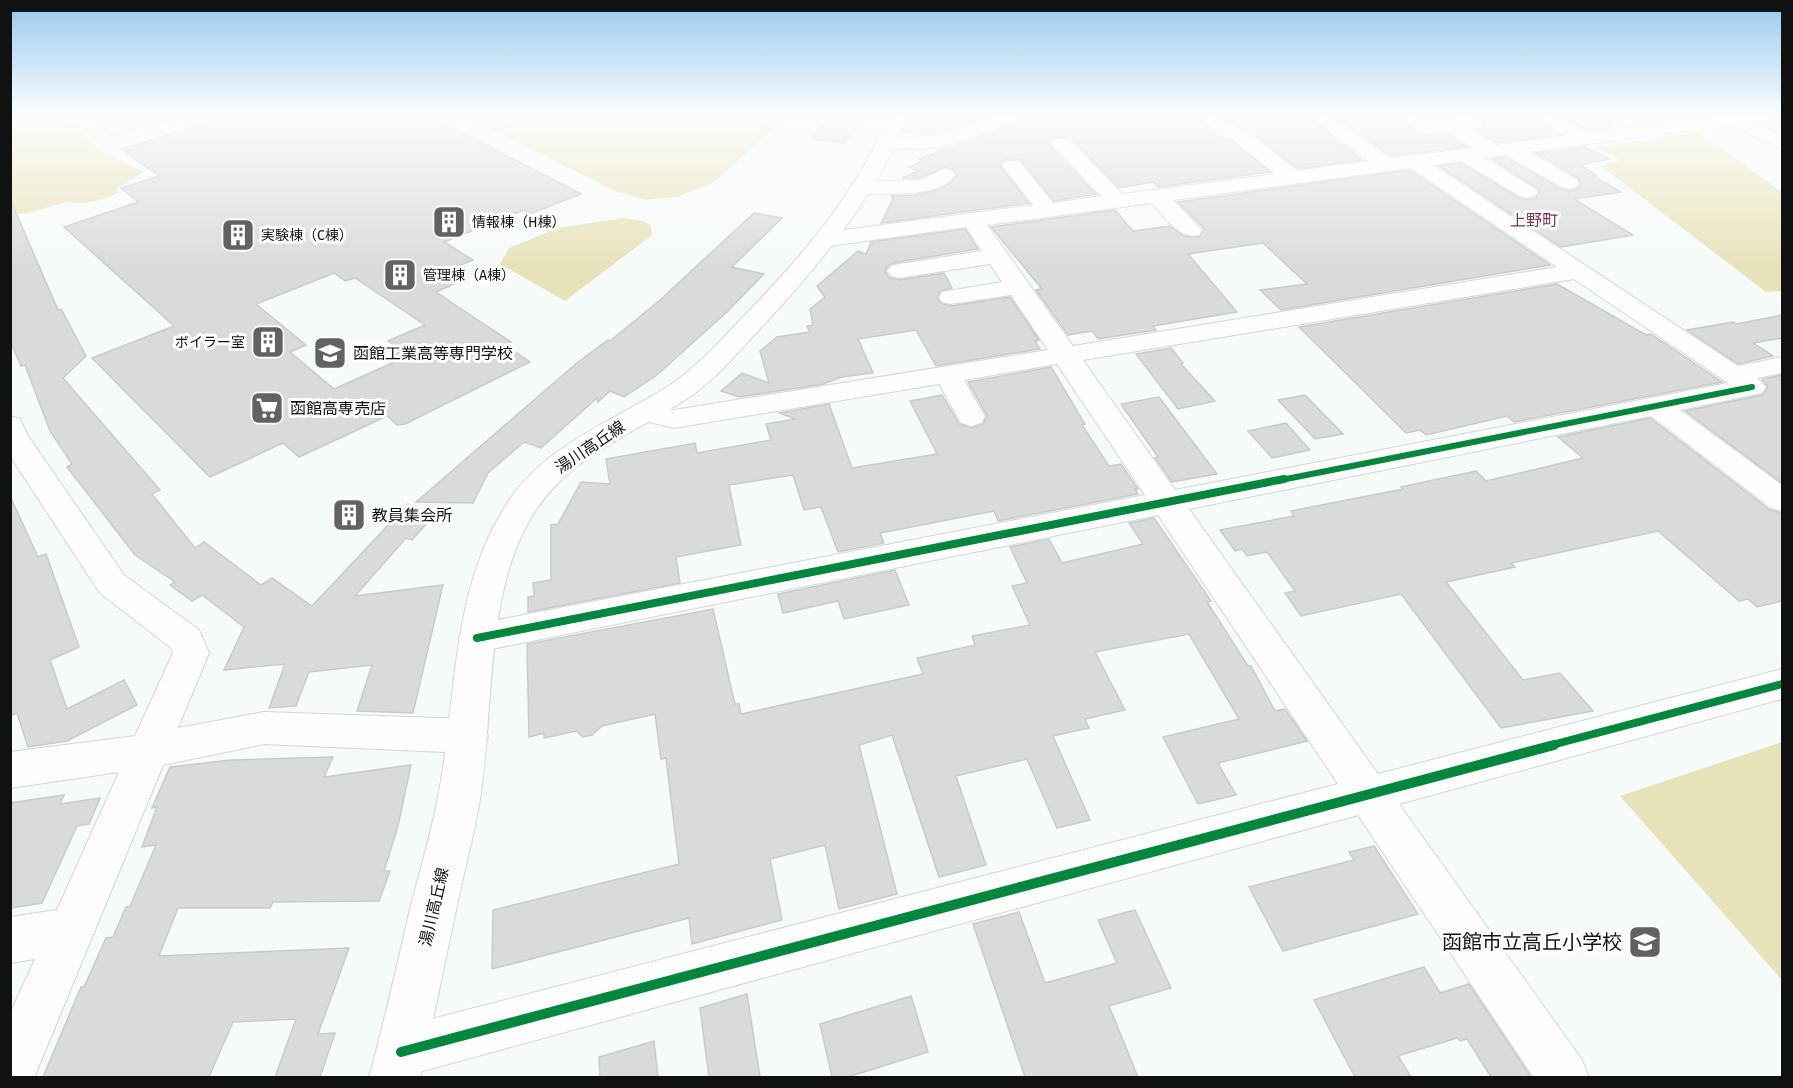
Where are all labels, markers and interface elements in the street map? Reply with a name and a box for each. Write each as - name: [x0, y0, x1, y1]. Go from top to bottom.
- building icon: 情報棟（H棟）: [431, 204, 467, 240]
- district label: 上野町: [1510, 211, 1558, 230]
- place label: 情報棟（H棟）: [472, 214, 566, 231]
- building icon: 実験棟（C棟）: [220, 217, 256, 253]
- place label: 実験棟（C棟）: [261, 227, 353, 244]
- building icon: 管理棟（A棟）: [382, 257, 418, 293]
- place label: 管理棟（A棟）: [423, 267, 515, 284]
- building icon: ボイラー室: [250, 324, 286, 360]
- place label: ボイラー室: [175, 334, 245, 351]
- school or university icon: 函館工業高等専門学校: [312, 335, 348, 371]
- place label: 函館工業高等専門学校: [353, 344, 513, 363]
- supermarket icon: 函館高専売店: [249, 390, 285, 426]
- place label: 函館高専売店: [290, 399, 386, 418]
- street label: 湯川高丘線: [552, 417, 628, 477]
- building icon: 教員集会所: [331, 497, 367, 533]
- place label: 教員集会所: [372, 506, 452, 525]
- street label: 湯川高丘線: [416, 866, 452, 948]
- school or university icon: 函館市立高丘小学校: [1627, 924, 1663, 960]
- place label: 函館市立高丘小学校: [1442, 930, 1622, 954]

